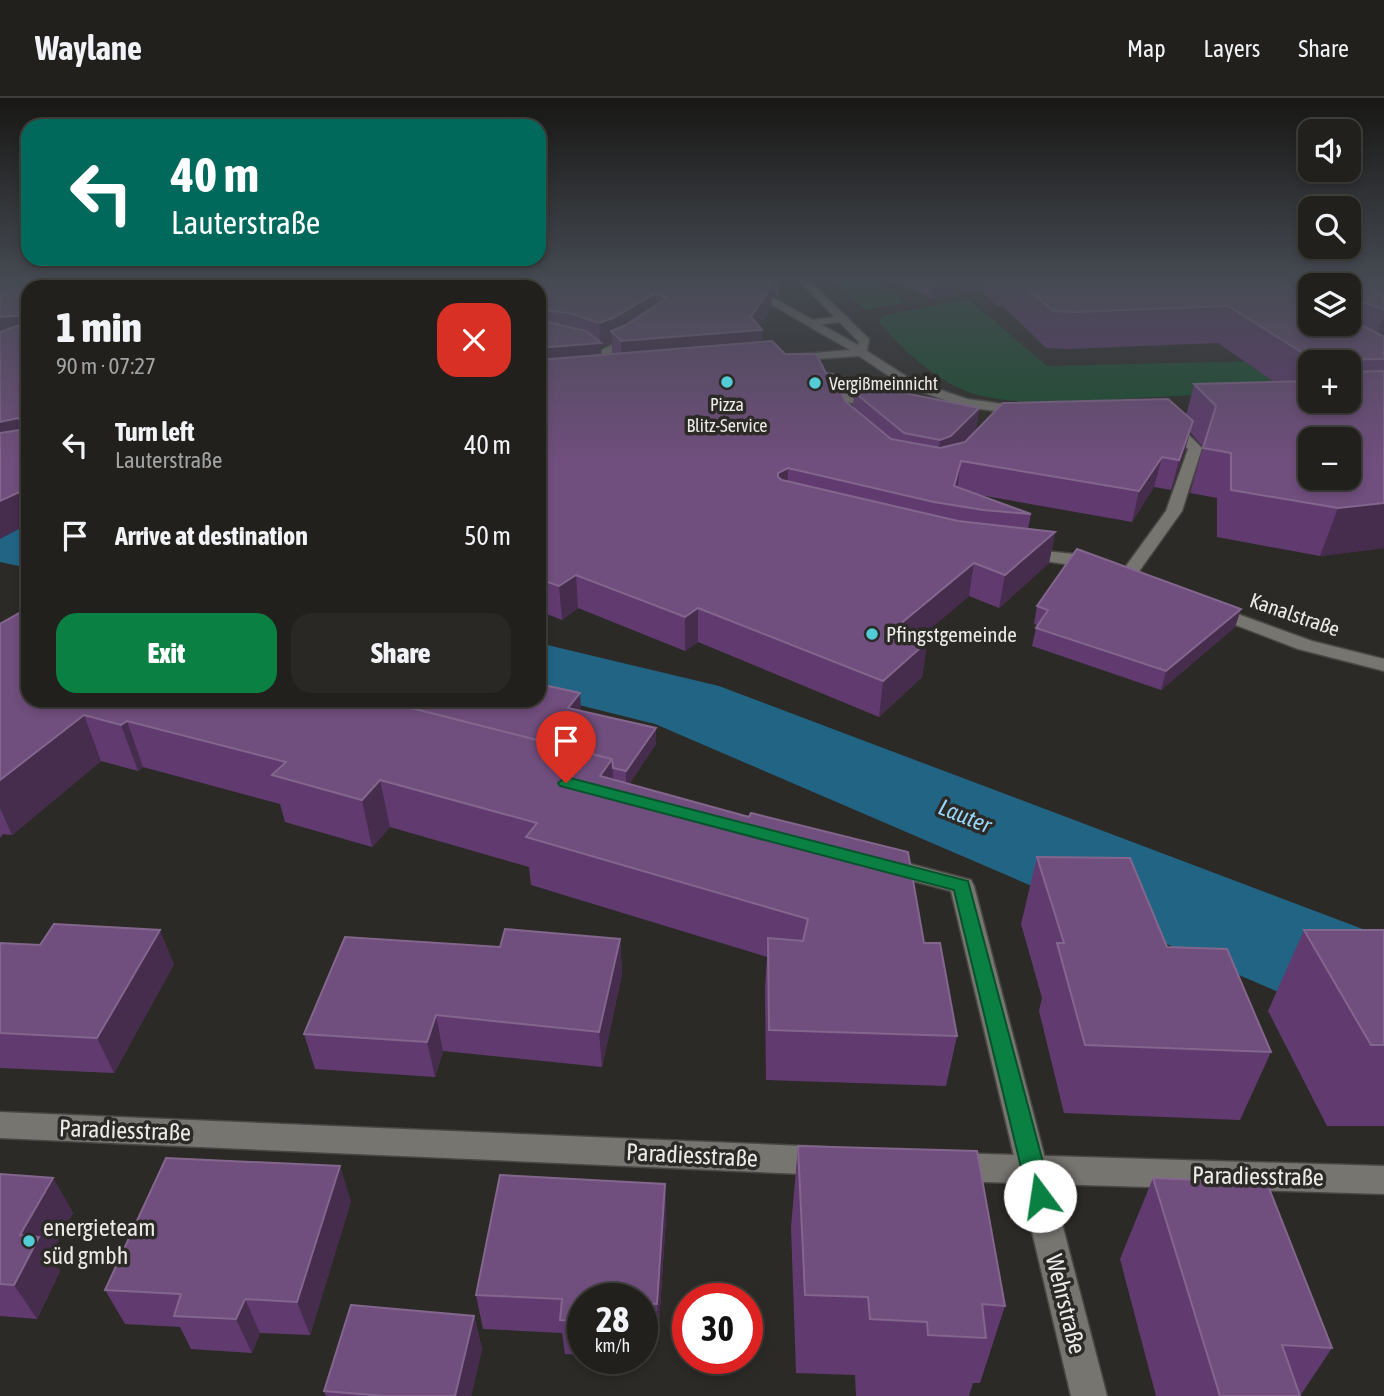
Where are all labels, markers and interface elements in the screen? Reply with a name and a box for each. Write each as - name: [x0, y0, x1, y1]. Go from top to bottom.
- text: Waylane: [35, 29, 142, 67]
- text: Map: [1127, 35, 1166, 62]
- text: Layers: [1204, 35, 1260, 62]
- text: Share: [1298, 35, 1349, 62]
- map controls: [1298, 119, 1361, 490]
- button: sound: [1298, 119, 1361, 182]
- text: 40 m: [171, 146, 259, 202]
- icon: left: [56, 147, 147, 238]
- button: search: [1298, 196, 1361, 259]
- text: Lauterstraße: [171, 204, 320, 241]
- button: layers: [1298, 273, 1361, 336]
- text: 1 min: [56, 303, 142, 351]
- button: close: [437, 303, 511, 377]
- button: +: [1298, 350, 1361, 413]
- text: 90 m · 07:27: [56, 353, 156, 379]
- place label: Vergißmeinnicht: [829, 373, 938, 394]
- marker: Pizza Blitz-Service: [719, 374, 735, 390]
- marker: Vergißmeinnicht: [807, 375, 823, 391]
- place label: Pizza Blitz-Service: [686, 394, 768, 436]
- text: Turn left: [115, 417, 195, 447]
- icon: left: [56, 426, 94, 464]
- button: −: [1298, 427, 1361, 490]
- text: 40 m: [464, 430, 511, 460]
- text: Lauterstraße: [115, 447, 222, 473]
- icon: arrive: [56, 517, 94, 555]
- text: Arrive at destination: [115, 521, 308, 551]
- text: 50 m: [464, 521, 511, 551]
- street label: Kanalstraße: [1247, 587, 1343, 641]
- button: Exit: [56, 613, 277, 693]
- button: Share: [291, 613, 511, 693]
- place label: Pfingstgemeinde: [886, 622, 1017, 646]
- marker: Pfingstgemeinde: [864, 626, 880, 642]
- pin: [536, 711, 596, 783]
- icon: arrive: [547, 722, 585, 760]
- water label: Lauter: [935, 794, 996, 839]
- street label: Paradiesstraße: [59, 1114, 191, 1146]
- street label: Paradiesstraße: [625, 1138, 759, 1172]
- position arrow: [1003, 1159, 1077, 1233]
- street label: Paradiesstraße: [1192, 1161, 1324, 1191]
- place label: energieteam süd gmbh: [43, 1214, 156, 1269]
- marker: energieteam süd gmbh: [21, 1233, 37, 1249]
- street label: Wehrstraße: [1041, 1251, 1091, 1357]
- speed limit sign: 30: [672, 1283, 763, 1374]
- text: 28: [596, 1299, 629, 1339]
- text: km/h: [595, 1335, 630, 1356]

